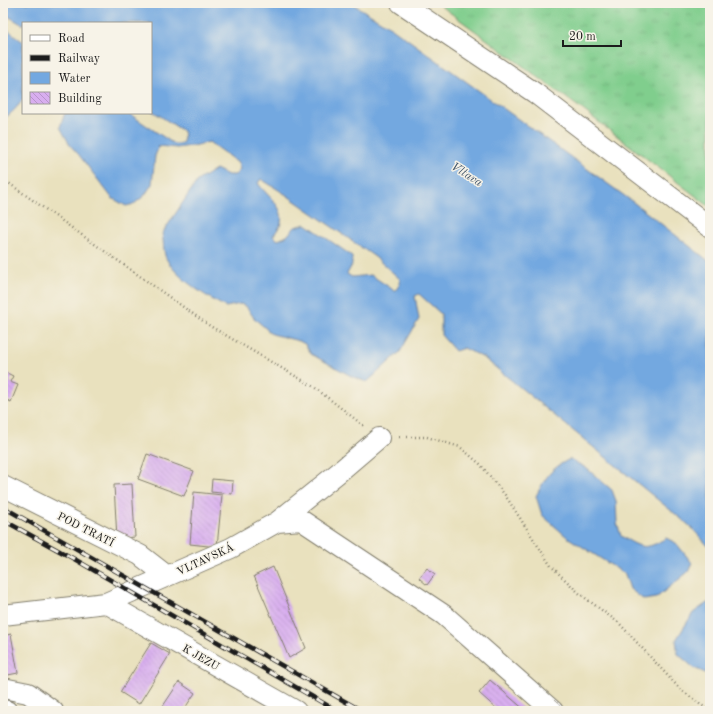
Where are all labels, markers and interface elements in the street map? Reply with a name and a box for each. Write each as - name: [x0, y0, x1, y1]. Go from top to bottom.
- legend: [22, 22, 152, 114]
- scale bar: [563, 22, 621, 48]
- text: 20 m: [569, 31, 596, 43]
- text: Road: [58, 33, 85, 45]
- text: Railway: [58, 53, 101, 65]
- text: Water: [58, 73, 91, 85]
- text: Building: [58, 93, 102, 105]
- water label: Vltava: [449, 161, 485, 189]
- street label: POD TRATÍ: [55, 510, 116, 549]
- street label: VLTAVSKÁ: [175, 540, 236, 578]
- street label: K JEZU: [180, 643, 221, 673]

